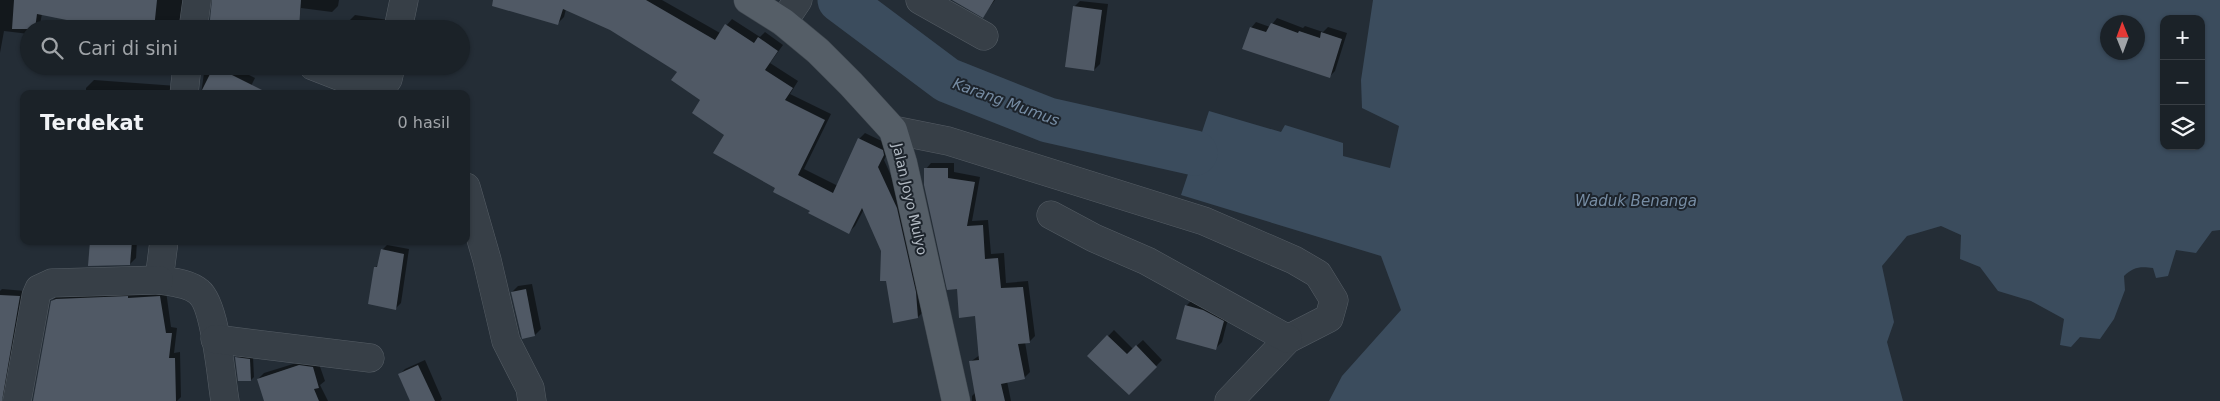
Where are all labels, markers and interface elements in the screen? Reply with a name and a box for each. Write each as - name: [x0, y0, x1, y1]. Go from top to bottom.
- north arrow: [2100, 15, 2145, 60]
- map controls: [2160, 15, 2205, 150]
- button: +: [2160, 15, 2205, 60]
- search box: [20, 20, 470, 75]
- icon: search: [38, 34, 66, 62]
- text: Cari di sini: [78, 37, 178, 59]
- button: −: [2160, 60, 2205, 105]
- water label: Karang Mumus: [950, 74, 1062, 130]
- button: layers: [2160, 105, 2205, 150]
- text: Terdekat: [40, 111, 144, 135]
- text: 0 hasil: [398, 113, 450, 132]
- street label: Jalan Joyo Mulyo: [889, 141, 931, 256]
- water label: Waduk Benanga: [1575, 192, 1697, 210]

